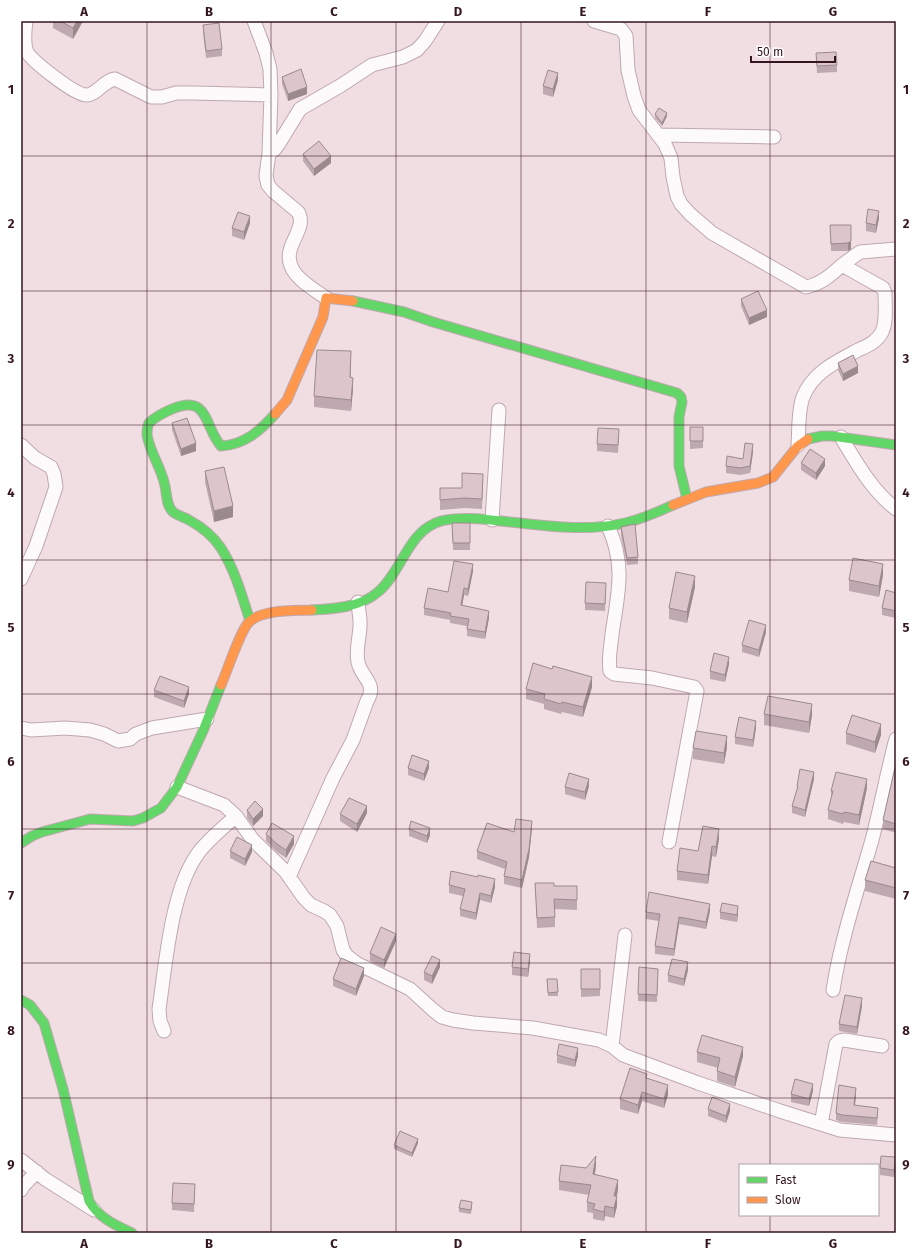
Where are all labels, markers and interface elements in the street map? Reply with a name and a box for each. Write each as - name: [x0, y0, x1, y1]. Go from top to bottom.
- text: A: [79, 4, 88, 19]
- text: B: [205, 4, 213, 19]
- text: C: [330, 4, 338, 19]
- text: D: [454, 4, 463, 19]
- text: E: [580, 4, 587, 19]
- text: F: [705, 4, 712, 19]
- text: G: [829, 4, 837, 19]
- scale bar: [751, 38, 835, 64]
- text: 50 m: [757, 45, 783, 59]
- text: 1: [8, 82, 14, 97]
- text: 1: [903, 82, 909, 97]
- text: 2: [8, 216, 15, 231]
- text: 2: [903, 216, 910, 231]
- text: 3: [7, 351, 15, 366]
- text: 3: [902, 351, 910, 366]
- text: 4: [7, 485, 15, 500]
- text: 4: [902, 485, 910, 500]
- text: 5: [8, 620, 15, 635]
- text: 5: [903, 620, 910, 635]
- text: 6: [7, 754, 15, 769]
- text: 6: [902, 754, 910, 769]
- text: 7: [8, 888, 14, 903]
- text: 7: [903, 888, 909, 903]
- text: 8: [7, 1023, 15, 1038]
- text: 8: [902, 1023, 910, 1038]
- text: 9: [7, 1157, 15, 1172]
- text: 9: [902, 1157, 910, 1172]
- legend: [739, 1164, 879, 1216]
- text: Fast: [775, 1173, 797, 1187]
- text: Slow: [775, 1193, 801, 1207]
- text: A: [79, 1236, 88, 1251]
- text: B: [205, 1236, 213, 1251]
- text: C: [330, 1236, 338, 1251]
- text: D: [454, 1236, 463, 1251]
- text: E: [580, 1236, 587, 1251]
- text: F: [705, 1236, 712, 1251]
- text: G: [829, 1236, 837, 1251]

